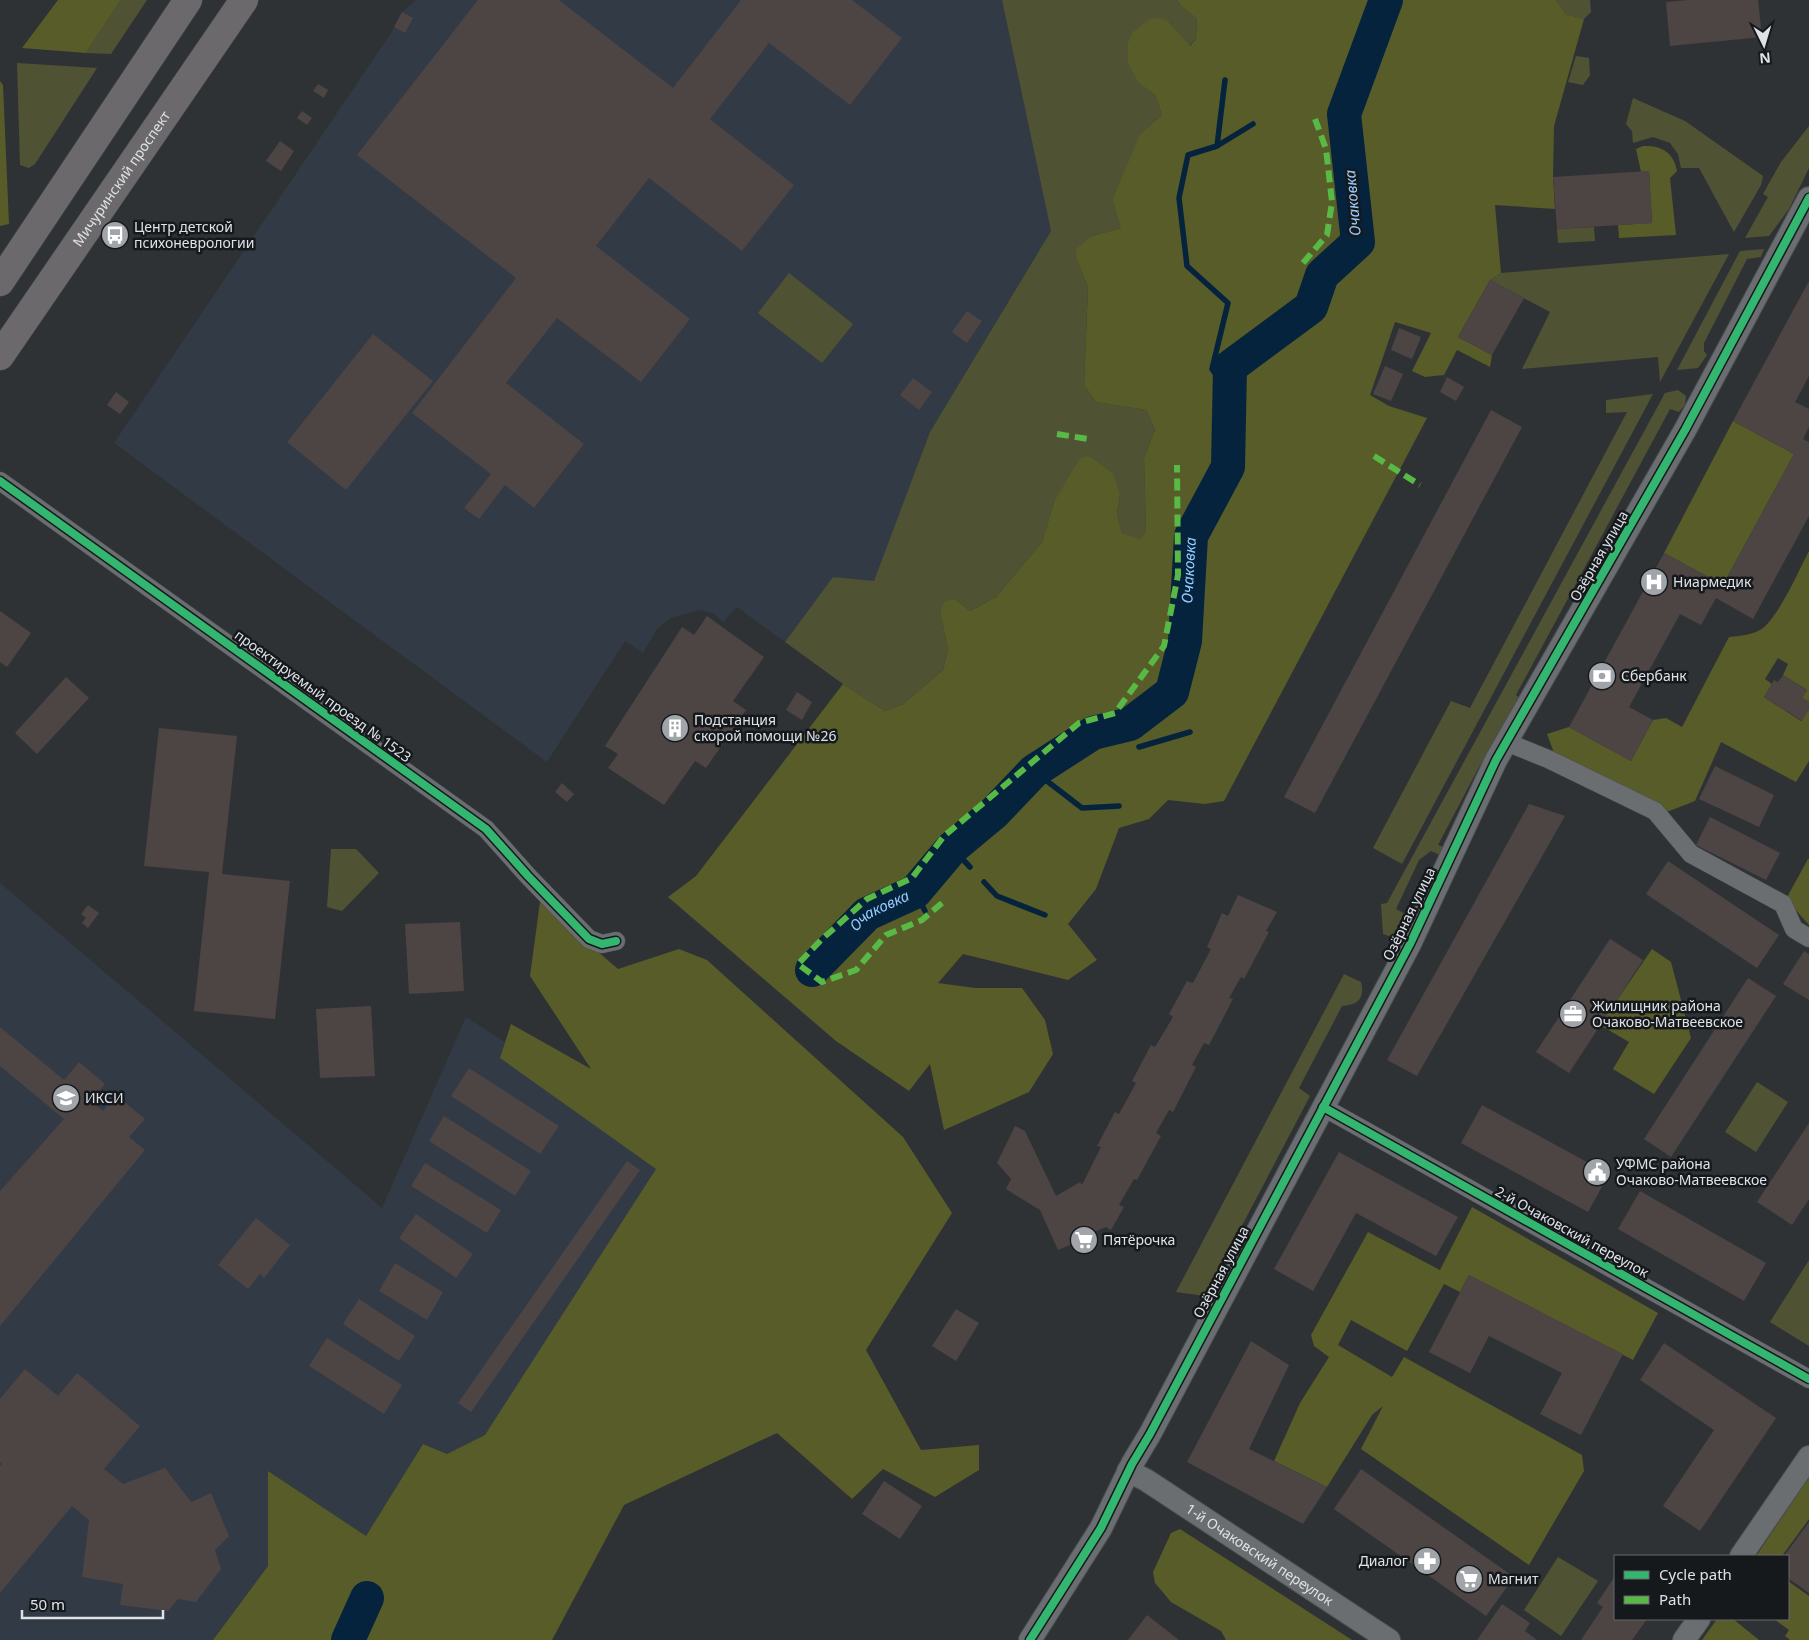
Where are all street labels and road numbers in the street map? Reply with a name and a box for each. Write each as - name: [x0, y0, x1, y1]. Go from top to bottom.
- street label: Мичуринский проспект: [68, 106, 175, 250]
- street label: Озёрная улица: [1565, 507, 1632, 604]
- street label: проектируемый проезд № 1523: [231, 625, 415, 766]
- street label: Озёрная улица: [1378, 864, 1439, 964]
- street label: 2-й Очаковский переулок: [1492, 1181, 1653, 1282]
- street label: Озёрная улица: [1188, 1222, 1253, 1321]
- street label: 1-й Очаковский переулок: [1182, 1499, 1338, 1610]

